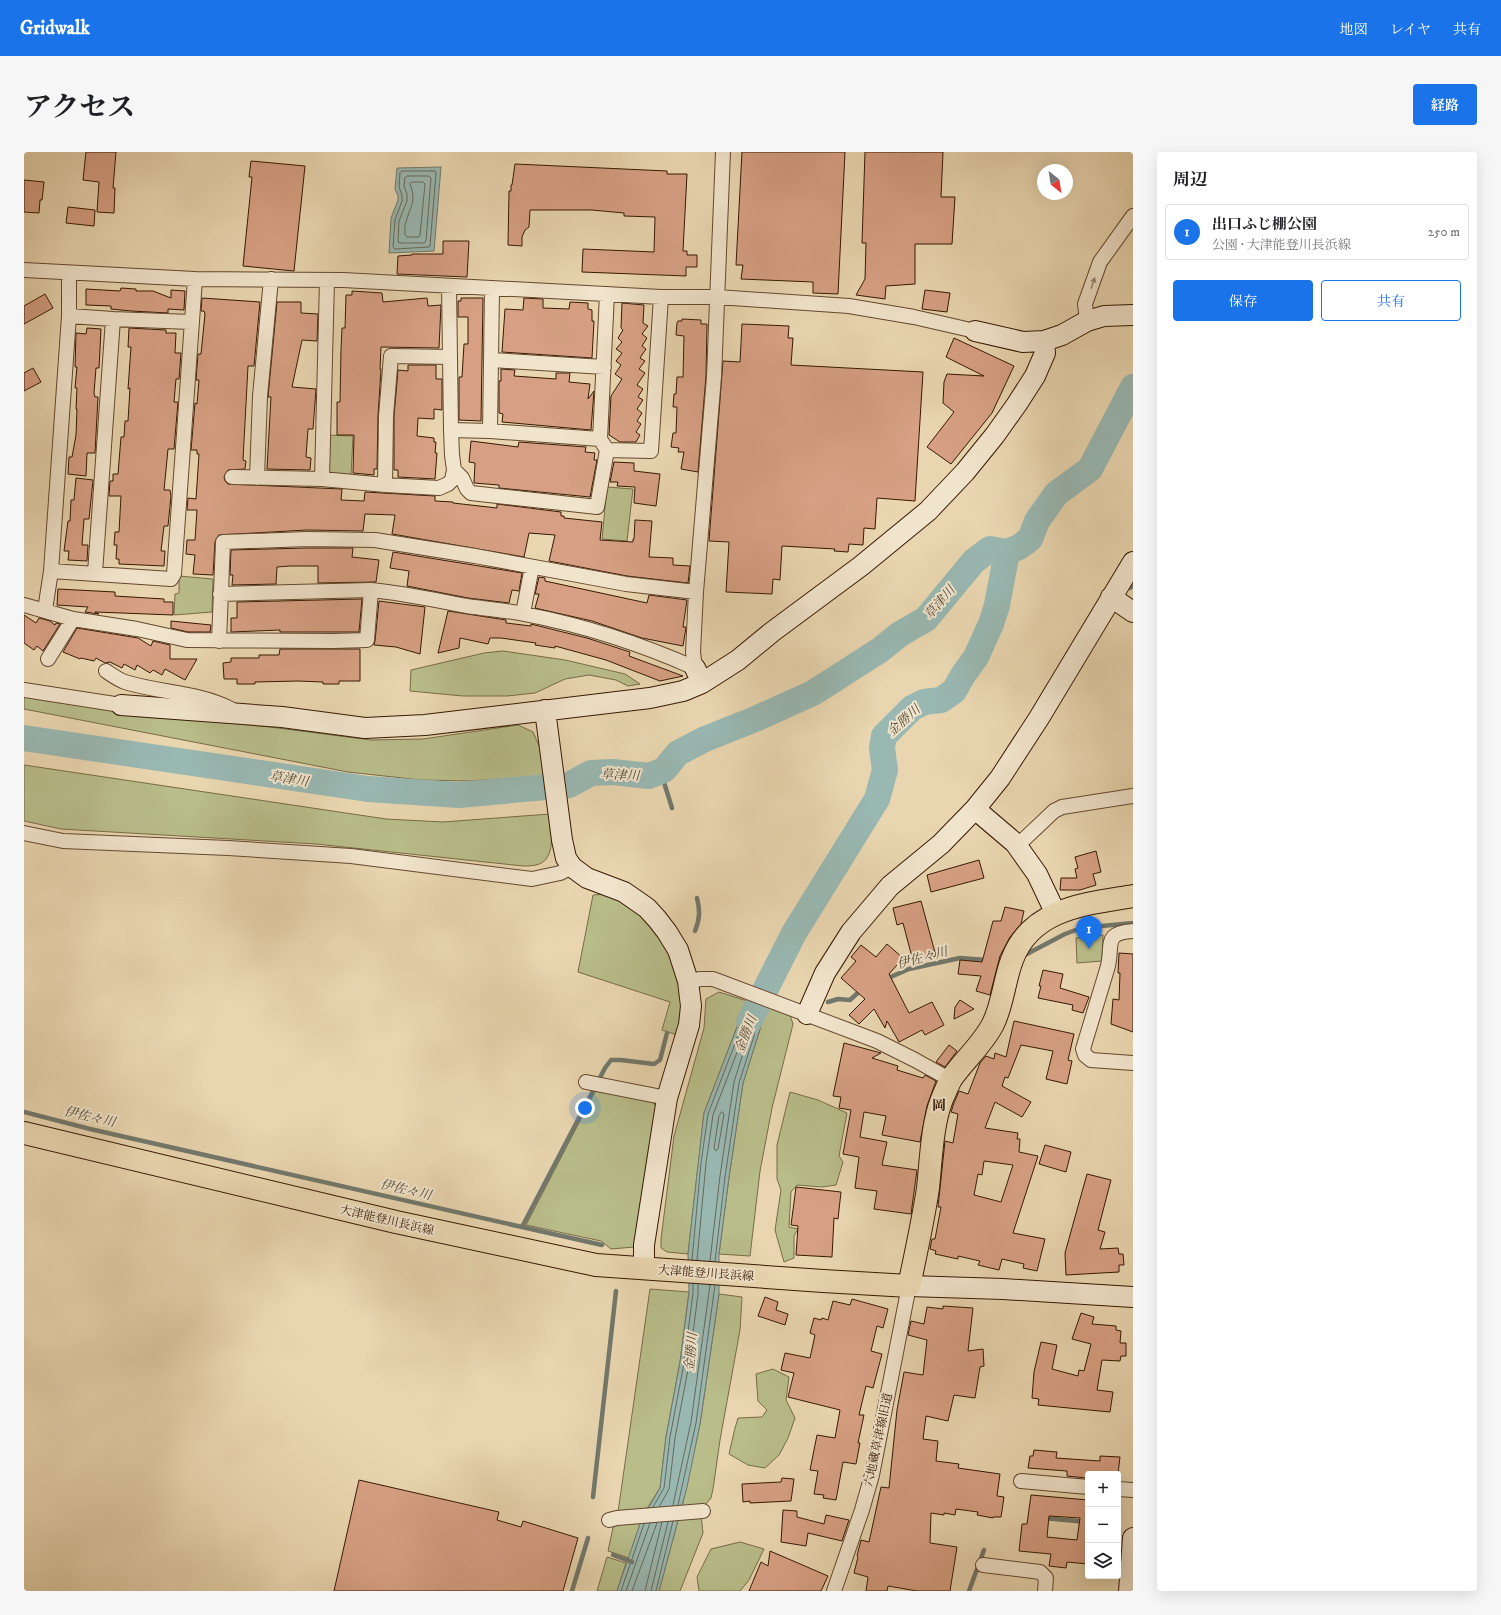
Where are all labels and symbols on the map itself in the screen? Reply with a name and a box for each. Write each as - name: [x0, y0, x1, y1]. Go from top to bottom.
- north arrow: [1037, 164, 1073, 200]
- one-way arrow: [1090, 277, 1096, 289]
- water label: 草津川: [921, 581, 960, 623]
- water label: 金勝川: [884, 700, 925, 740]
- water label: 草津川: [600, 766, 642, 784]
- water label: 草津川: [268, 768, 311, 790]
- pin: 1: [1076, 916, 1102, 949]
- water label: 伊佐々川: [895, 943, 951, 972]
- water label: 金勝川: [731, 1011, 761, 1055]
- district label: 岡: [932, 1097, 946, 1115]
- your location: [575, 1098, 595, 1118]
- water label: 伊佐々川: [63, 1103, 119, 1131]
- water label: 伊佐々川: [379, 1176, 435, 1204]
- street label: 大津能登川長浜線: [338, 1202, 435, 1239]
- street label: 大津能登川長浜線: [658, 1263, 754, 1284]
- water label: 金勝川: [681, 1330, 701, 1372]
- street label: 六地蔵草津線旧道: [861, 1392, 896, 1489]

